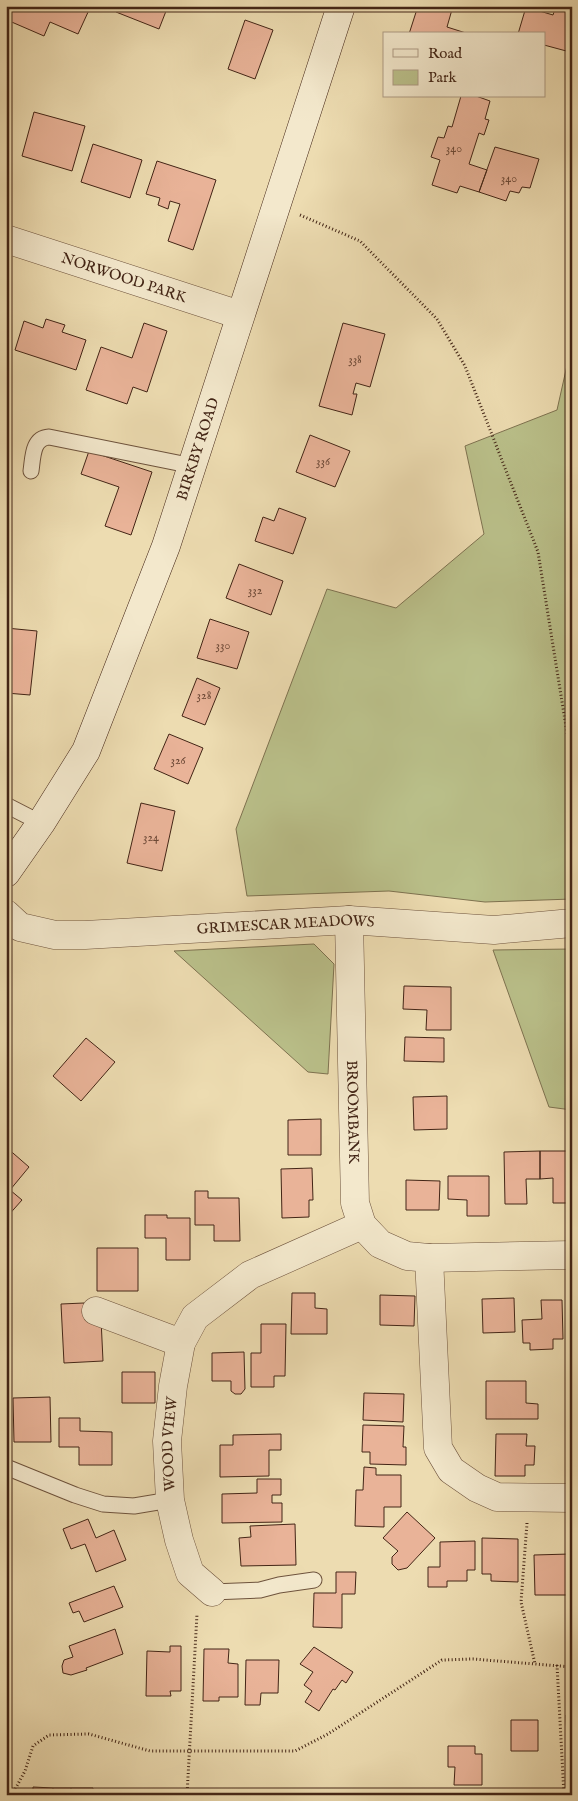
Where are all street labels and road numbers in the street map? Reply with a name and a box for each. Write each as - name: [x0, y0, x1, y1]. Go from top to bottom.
- street label: NORWOOD PARK: [59, 248, 189, 307]
- street label: BIRKBY ROAD: [172, 395, 223, 503]
- street label: GRIMESCAR MEADOWS: [196, 910, 375, 938]
- street label: BROOMBANK: [342, 1060, 364, 1164]
- street label: WOOD VIEW: [157, 1395, 181, 1492]

